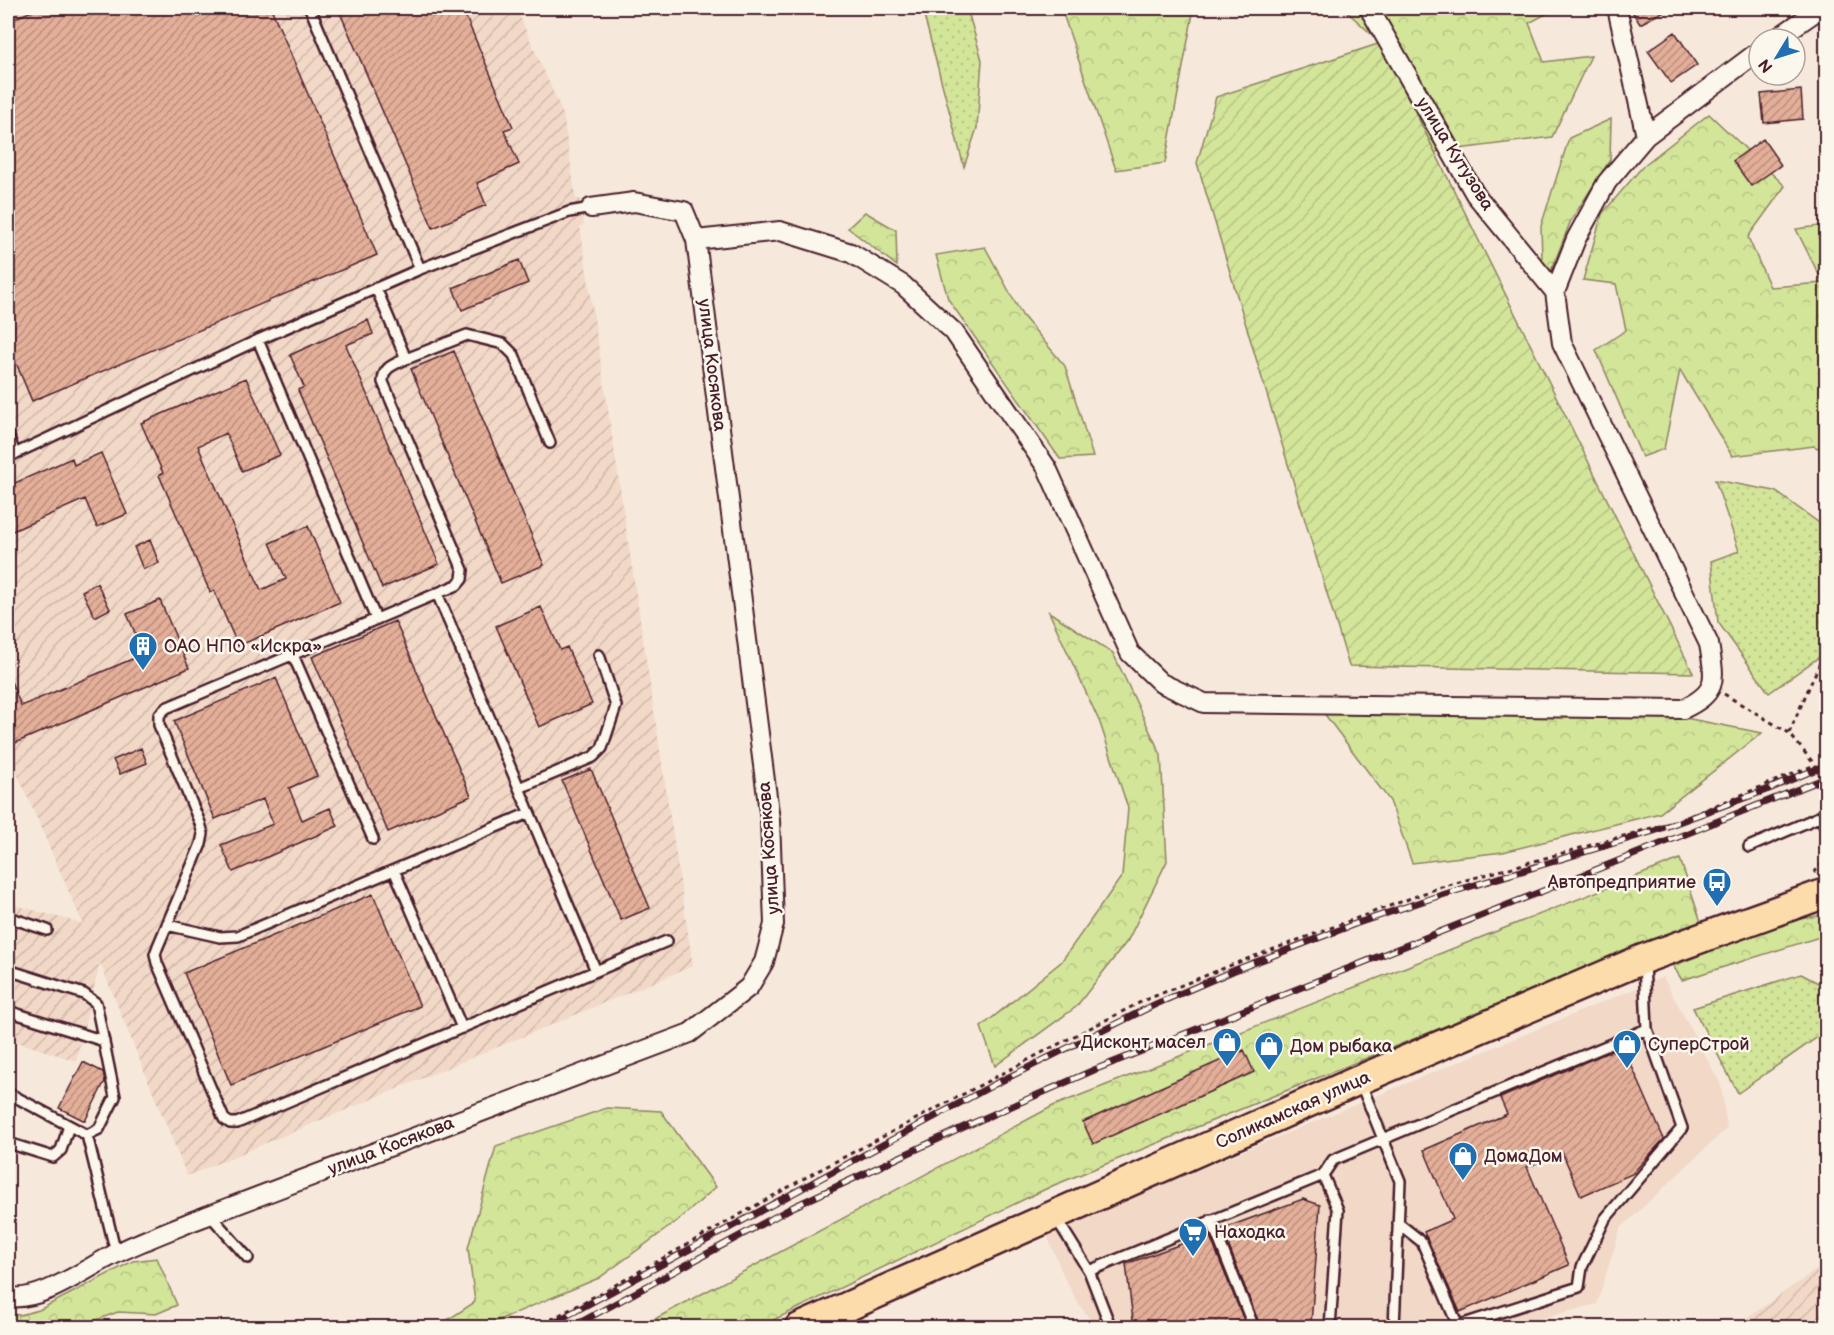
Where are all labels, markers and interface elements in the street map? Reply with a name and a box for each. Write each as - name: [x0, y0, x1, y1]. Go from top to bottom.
- north arrow: [1747, 27, 1807, 87]
- text: N: [1755, 55, 1778, 76]
- street label: улица Кутузова: [1412, 94, 1498, 215]
- street label: улица Косякова: [693, 298, 731, 433]
- building icon: ОАО НПО «Искра»: [127, 630, 159, 672]
- place label: ОАО НПО «Искра»: [164, 636, 322, 657]
- street label: улица Косякова: [754, 780, 784, 915]
- bus stop icon: Автопредприятие: [1701, 866, 1733, 908]
- place label: Автопредприятие: [1547, 872, 1696, 893]
- shop icon: Дисконт масел: [1211, 1026, 1243, 1068]
- shop icon: СуперСтрой: [1611, 1028, 1643, 1070]
- shop icon: Дом рыбака: [1253, 1030, 1285, 1072]
- place label: Дисконт масел: [1081, 1032, 1206, 1053]
- place label: СуперСтрой: [1648, 1034, 1749, 1055]
- place label: Дом рыбака: [1290, 1036, 1393, 1057]
- street label: Соликамская улица: [1213, 1066, 1374, 1154]
- street label: улица Косякова: [325, 1112, 457, 1180]
- shop icon: ДомаДом: [1447, 1140, 1479, 1182]
- place label: ДомаДом: [1484, 1146, 1563, 1167]
- supermarket icon: Находка: [1177, 1216, 1209, 1258]
- place label: Находка: [1214, 1222, 1286, 1243]

